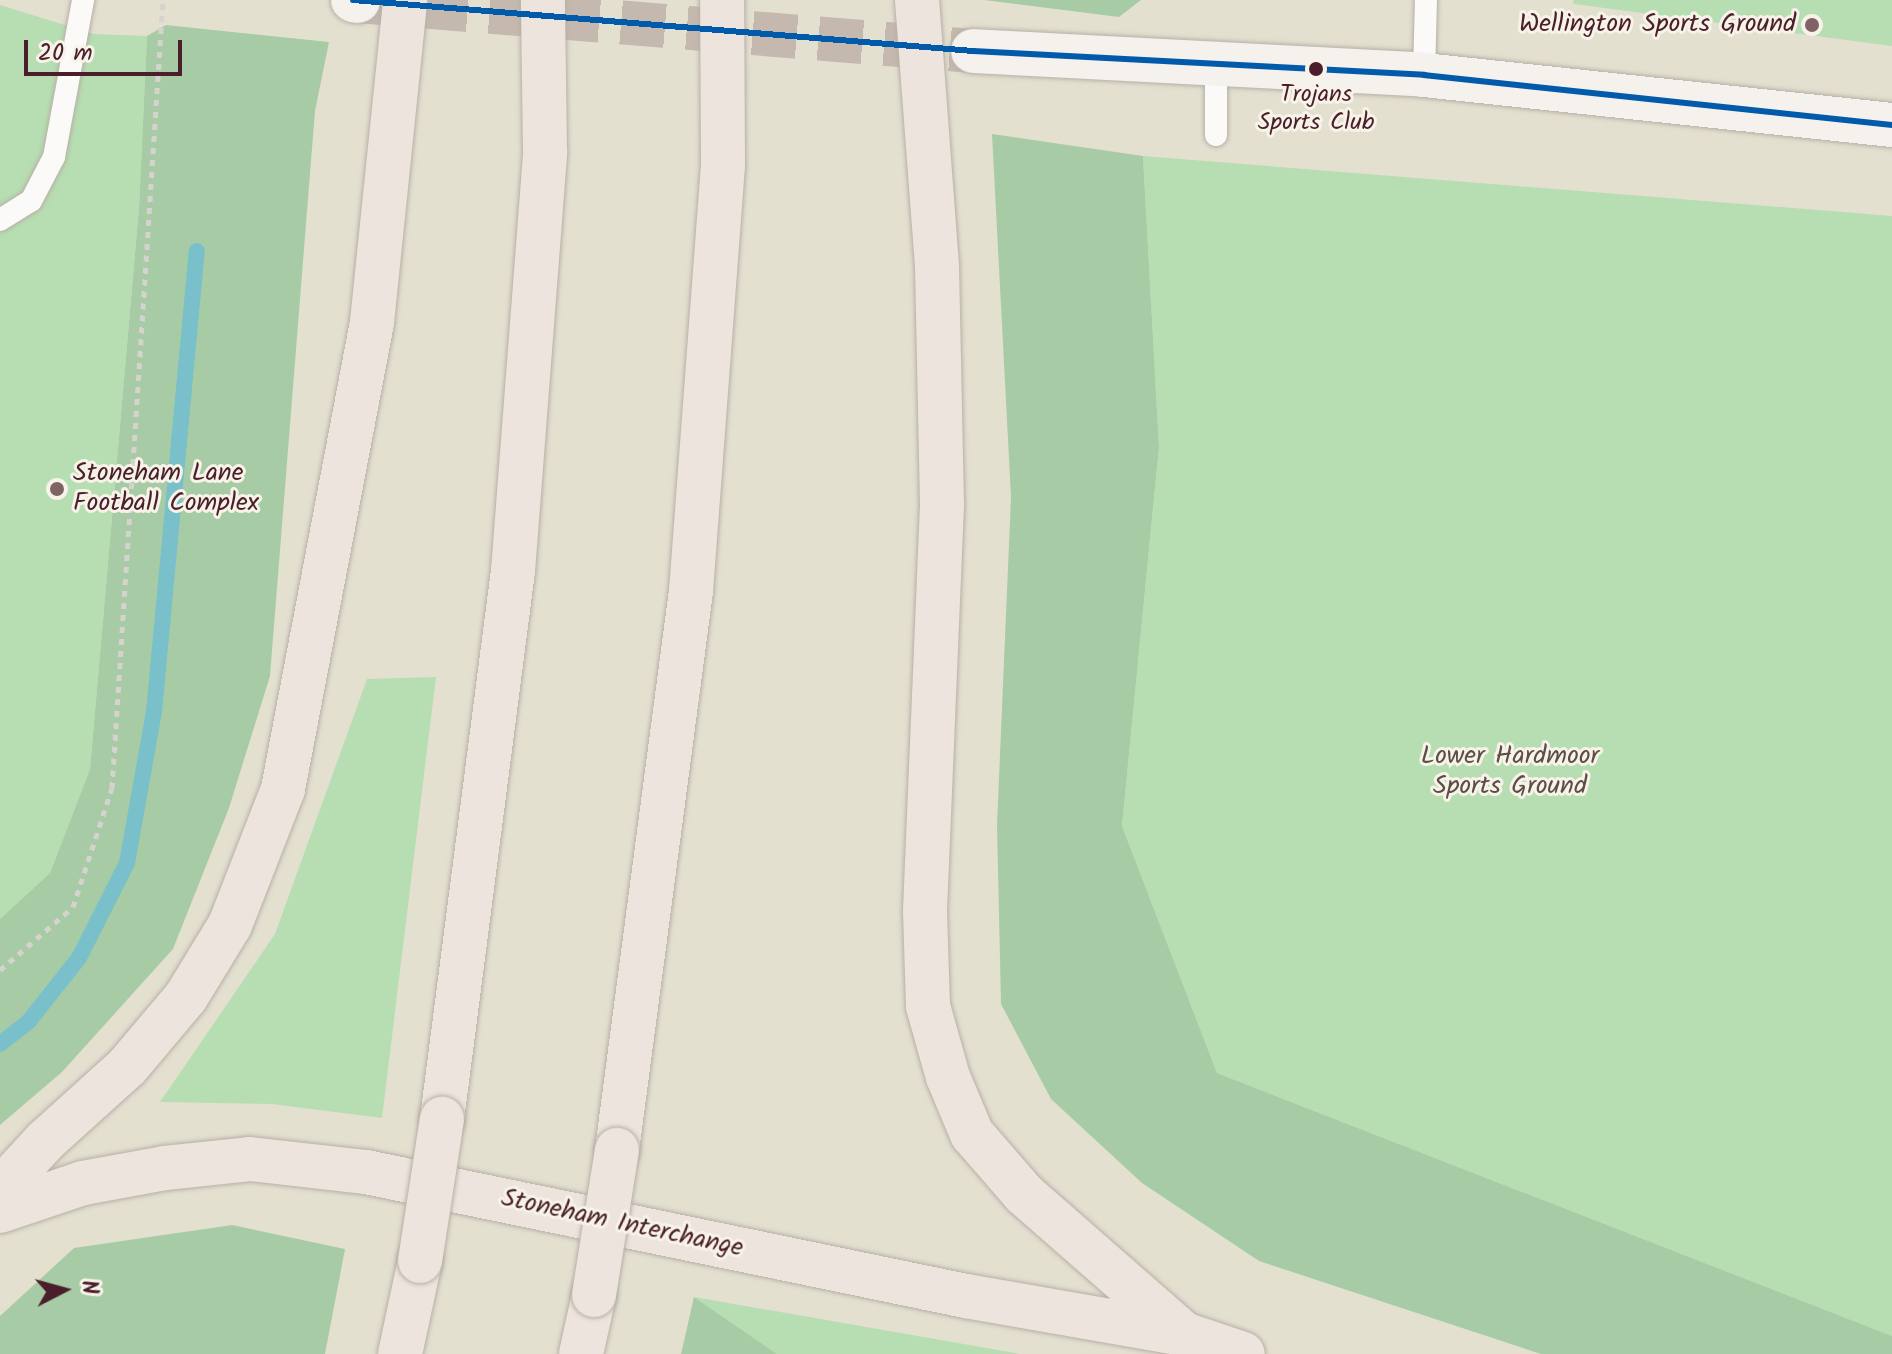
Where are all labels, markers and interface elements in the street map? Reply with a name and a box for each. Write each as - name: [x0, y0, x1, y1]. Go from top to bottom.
- place label: Wellington Sports Ground: [1519, 9, 1796, 41]
- marker: Wellington Sports Ground: [1803, 16, 1821, 34]
- scale bar: [28, 24, 186, 74]
- text: 20 m: [38, 34, 93, 73]
- marker: Trojans Sports Club: [1308, 61, 1324, 77]
- place label: Trojans Sports Club: [1258, 81, 1374, 137]
- place label: Stoneham Lane Football Complex: [73, 458, 259, 520]
- marker: Stoneham Lane Football Complex: [48, 480, 66, 498]
- park label: Lower Hardmoor Sports Ground: [1421, 741, 1599, 802]
- street label: Stoneham Interchange: [498, 1183, 746, 1265]
- north arrow: [24, 1250, 104, 1330]
- text: N: [70, 1279, 106, 1296]

